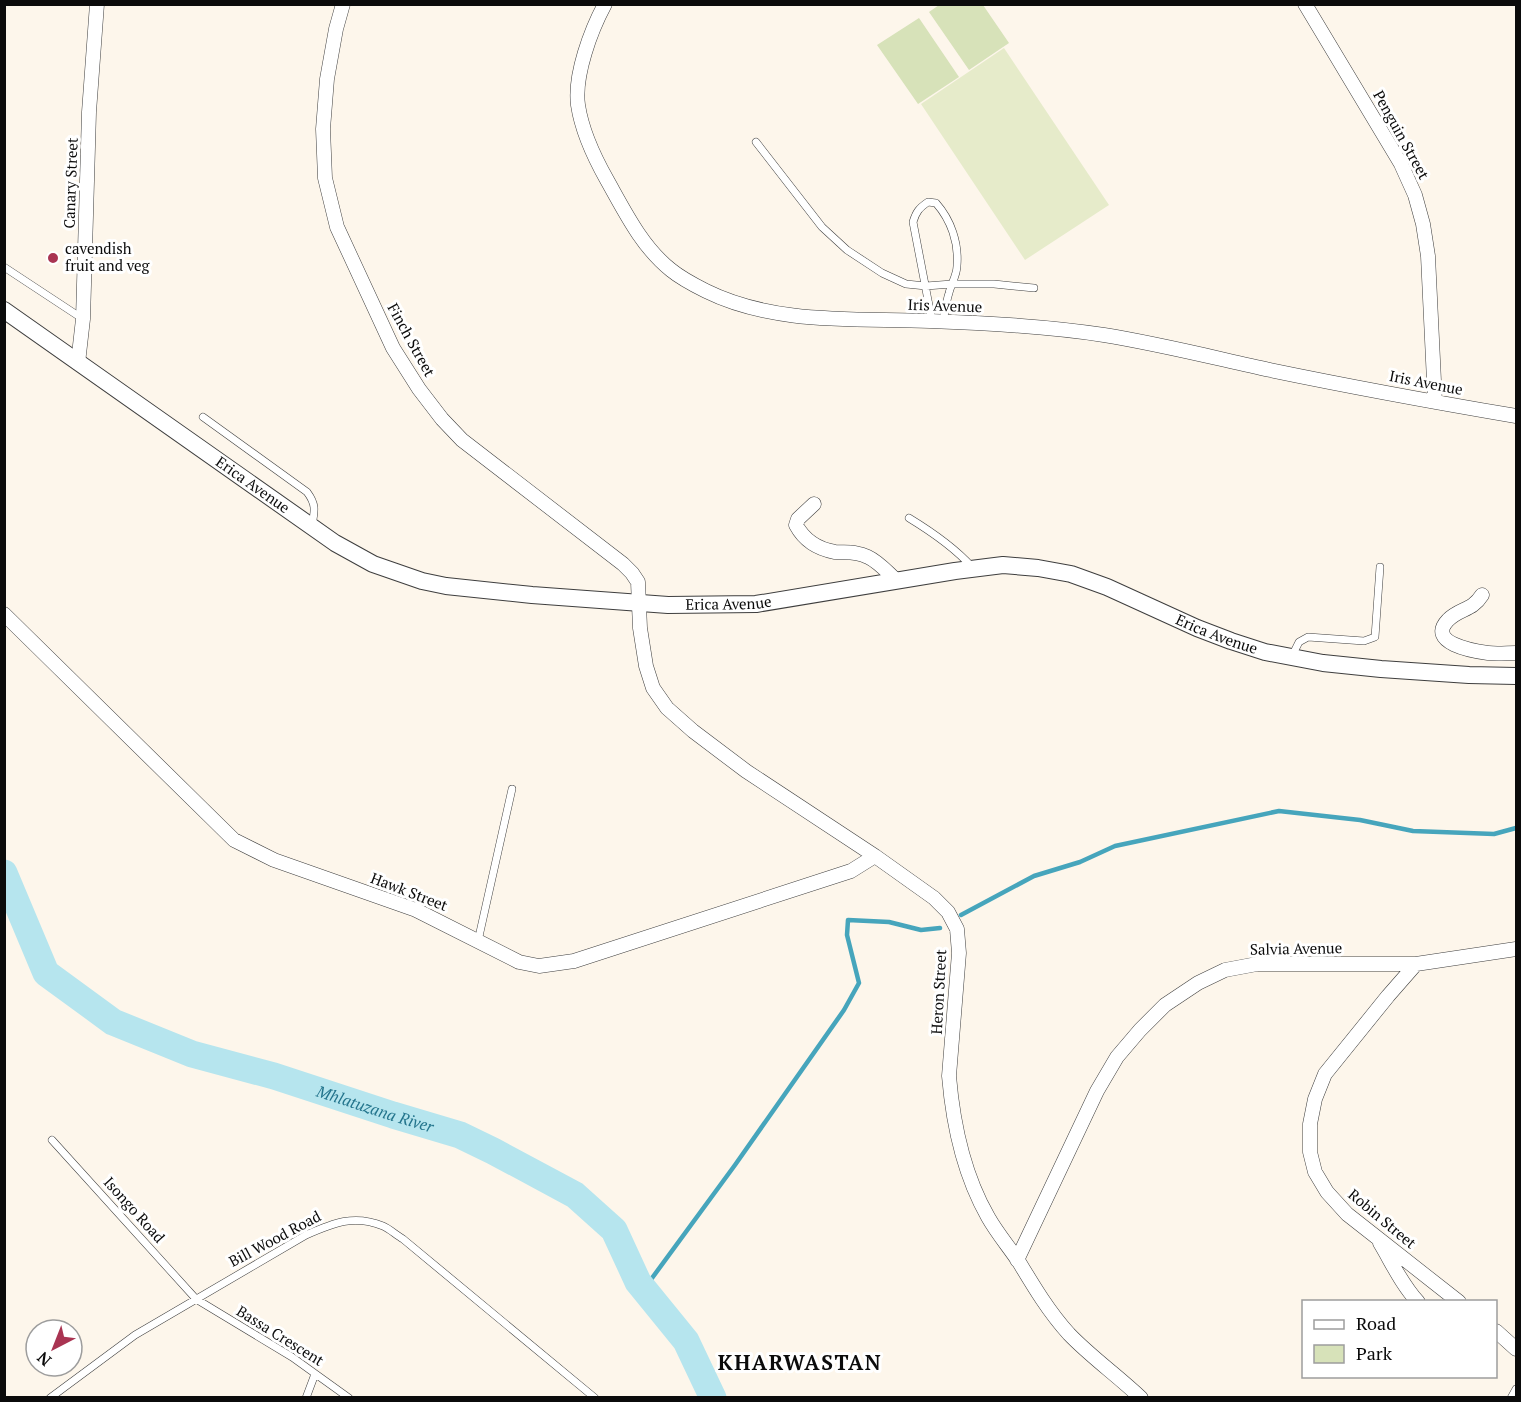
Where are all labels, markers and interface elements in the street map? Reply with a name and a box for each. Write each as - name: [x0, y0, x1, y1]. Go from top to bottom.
- street label: Penguin Street: [1369, 87, 1435, 183]
- street label: Canary Street: [58, 137, 82, 229]
- place label: cavendish fruit and veg: [65, 238, 151, 275]
- marker: cavendish fruit and veg: [46, 251, 60, 265]
- street label: Iris Avenue: [907, 294, 983, 316]
- street label: Finch Street: [383, 299, 440, 380]
- street label: Iris Avenue: [1388, 365, 1465, 399]
- street label: Erica Avenue: [212, 451, 294, 517]
- street label: Erica Avenue: [685, 591, 773, 614]
- street label: Erica Avenue: [1173, 609, 1260, 658]
- street label: Hawk Street: [368, 867, 451, 915]
- street label: Salvia Avenue: [1250, 937, 1342, 959]
- street label: Heron Street: [926, 949, 950, 1035]
- water label: Mhlatuzana River: [313, 1079, 437, 1138]
- street label: Isongo Road: [100, 1172, 170, 1247]
- street label: Robin Street: [1344, 1184, 1421, 1253]
- street label: Bill Wood Road: [225, 1205, 324, 1271]
- street label: Bassa Crescent: [233, 1300, 328, 1370]
- legend: [1302, 1300, 1497, 1378]
- text: Road: [1356, 1311, 1396, 1335]
- north arrow: [24, 1318, 84, 1378]
- text: Park: [1356, 1341, 1393, 1365]
- text: N: [32, 1347, 56, 1371]
- district label: KHARWASTAN: [718, 1348, 882, 1376]

